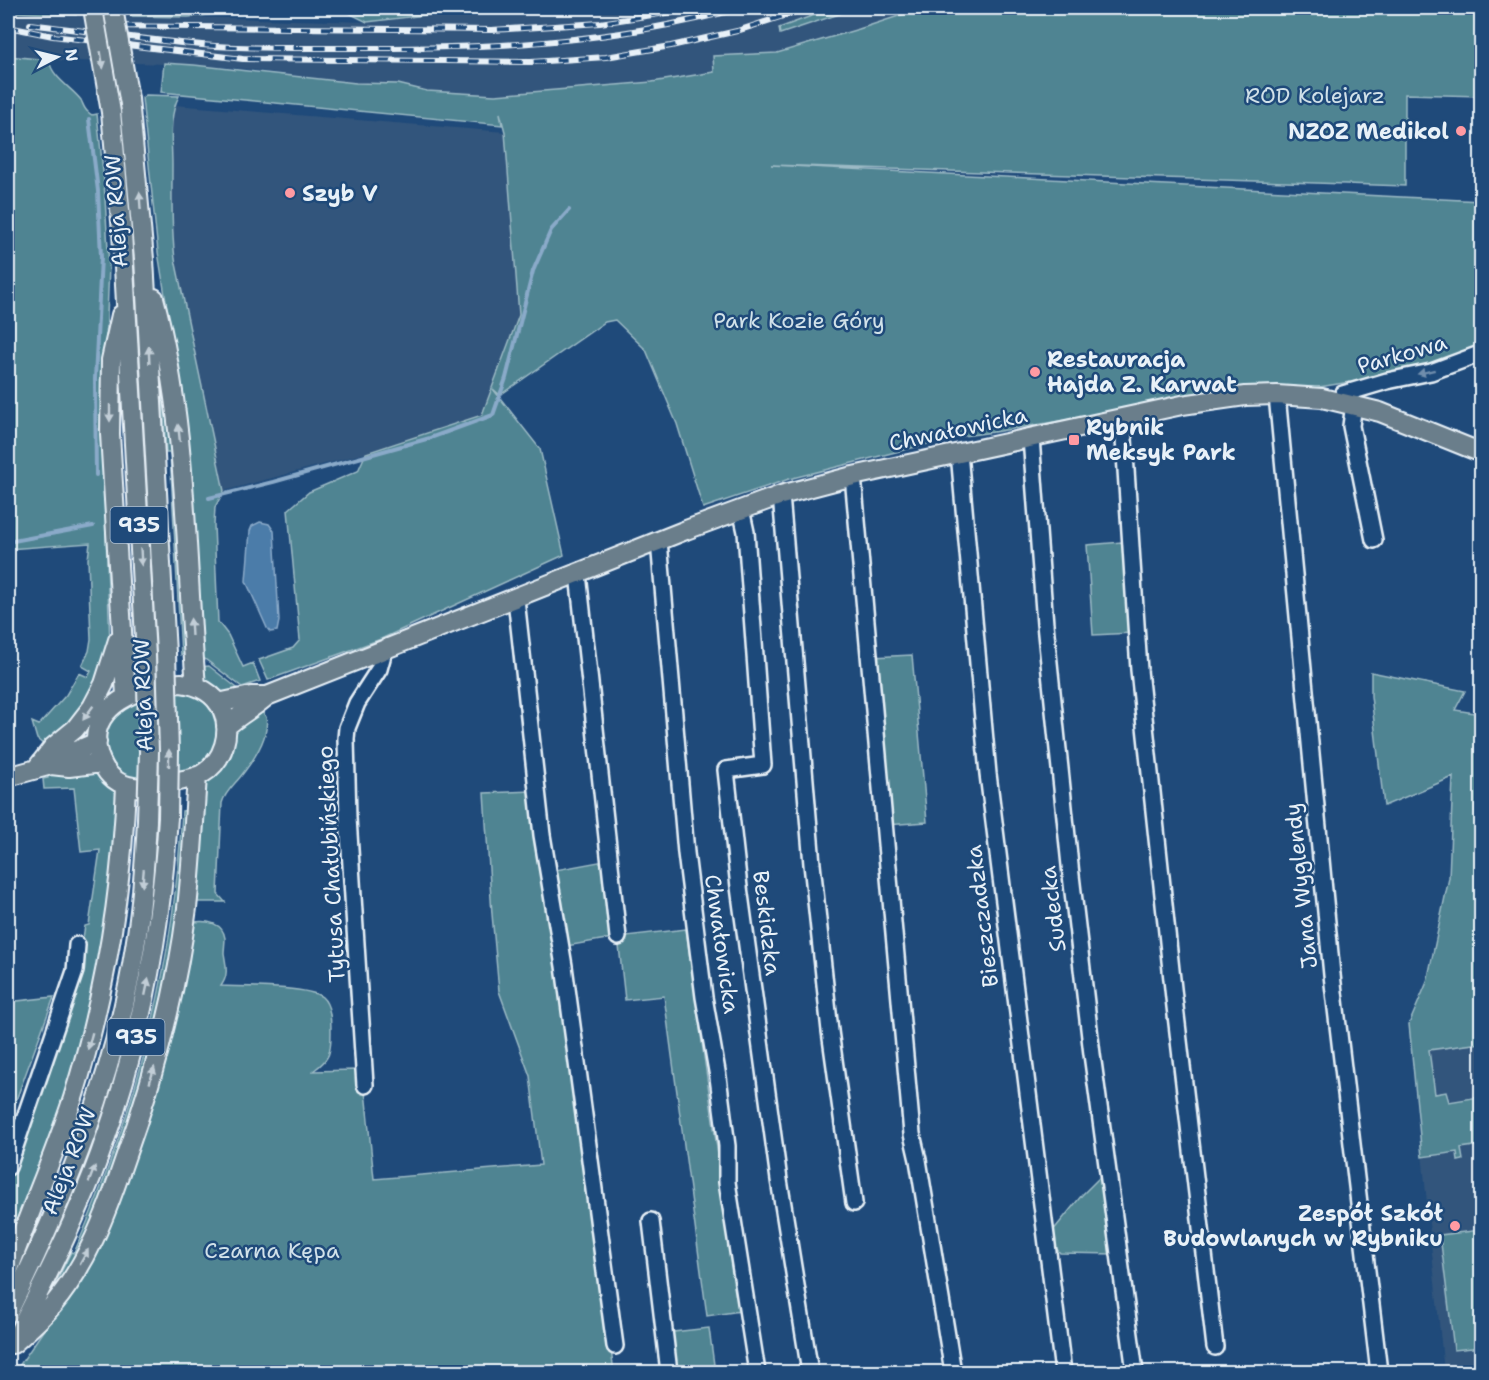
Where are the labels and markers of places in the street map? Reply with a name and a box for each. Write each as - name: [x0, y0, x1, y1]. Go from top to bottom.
- place label: NZOZ Medikol: [1288, 117, 1449, 146]
- marker: NZOZ Medikol: [1454, 124, 1468, 138]
- place label: Szyb V: [302, 179, 378, 208]
- marker: Szyb V: [283, 186, 297, 200]
- place label: Restauracja Hajda Z. Karwat: [1047, 345, 1237, 399]
- marker: Restauracja Hajda Z. Karwat: [1028, 365, 1042, 379]
- place label: Rybnik Meksyk Park: [1086, 413, 1236, 467]
- marker: Rybnik Meksyk Park: [1067, 433, 1081, 447]
- place label: Zespół Szkół Budowlanych w Rybniku: [1163, 1199, 1443, 1253]
- marker: Zespół Szkół Budowlanych w Rybniku: [1448, 1219, 1462, 1233]

